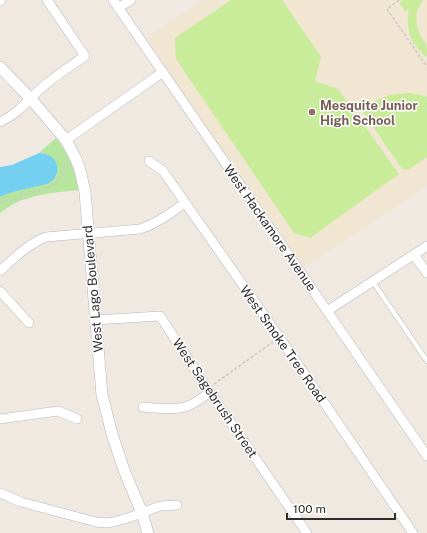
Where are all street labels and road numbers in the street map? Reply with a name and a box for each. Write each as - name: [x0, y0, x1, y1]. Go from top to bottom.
- street label: West Hackamore Avenue: [221, 162, 319, 294]
- street label: West Lago Boulevard: [80, 225, 106, 353]
- street label: West Smoke Tree Road: [237, 283, 329, 405]
- street label: West Sagebrush Street: [170, 336, 260, 460]

